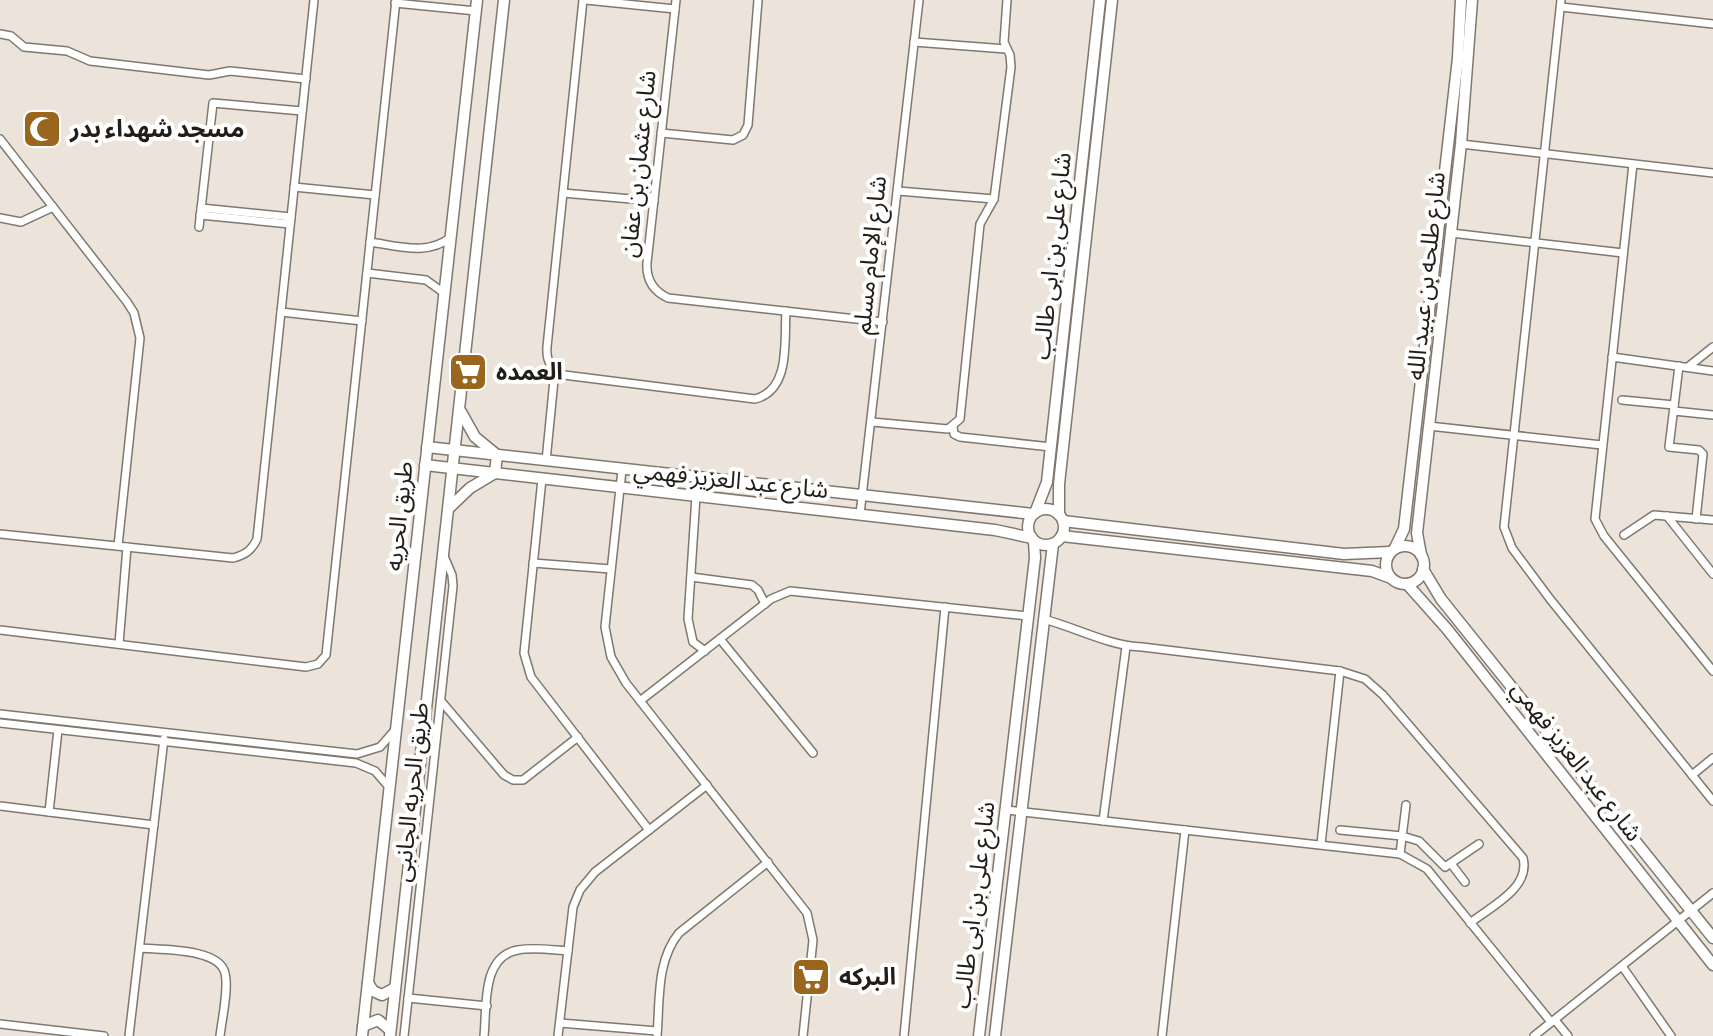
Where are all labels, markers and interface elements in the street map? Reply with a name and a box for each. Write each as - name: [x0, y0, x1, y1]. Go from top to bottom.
- street label: شارع عثمان بن عفان: [614, 69, 665, 259]
- mosque icon: مسجد شهداء بدر: [21, 108, 63, 150]
- place label: مسجد شهداء بدر: [69, 115, 244, 144]
- street label: شارع على بن ابى طالب: [1027, 151, 1080, 361]
- street label: شارع طلحه بن عبيد الله: [1401, 170, 1454, 382]
- street label: شارع الإمام مسلم: [848, 174, 896, 336]
- supermarket icon: العمده: [447, 351, 489, 393]
- place label: العمده: [496, 358, 563, 387]
- street label: شارع عبد العزيز فهمي: [632, 456, 830, 509]
- street label: طريق الحريه: [379, 460, 420, 572]
- street label: شارع عبد العزيز فهمي: [1502, 675, 1648, 850]
- street label: طريق الحريه الجانبى: [388, 701, 435, 883]
- street label: شارع على بن ابى طالب: [947, 800, 1004, 1011]
- supermarket icon: البركه: [790, 956, 832, 998]
- place label: البركه: [839, 963, 896, 992]

